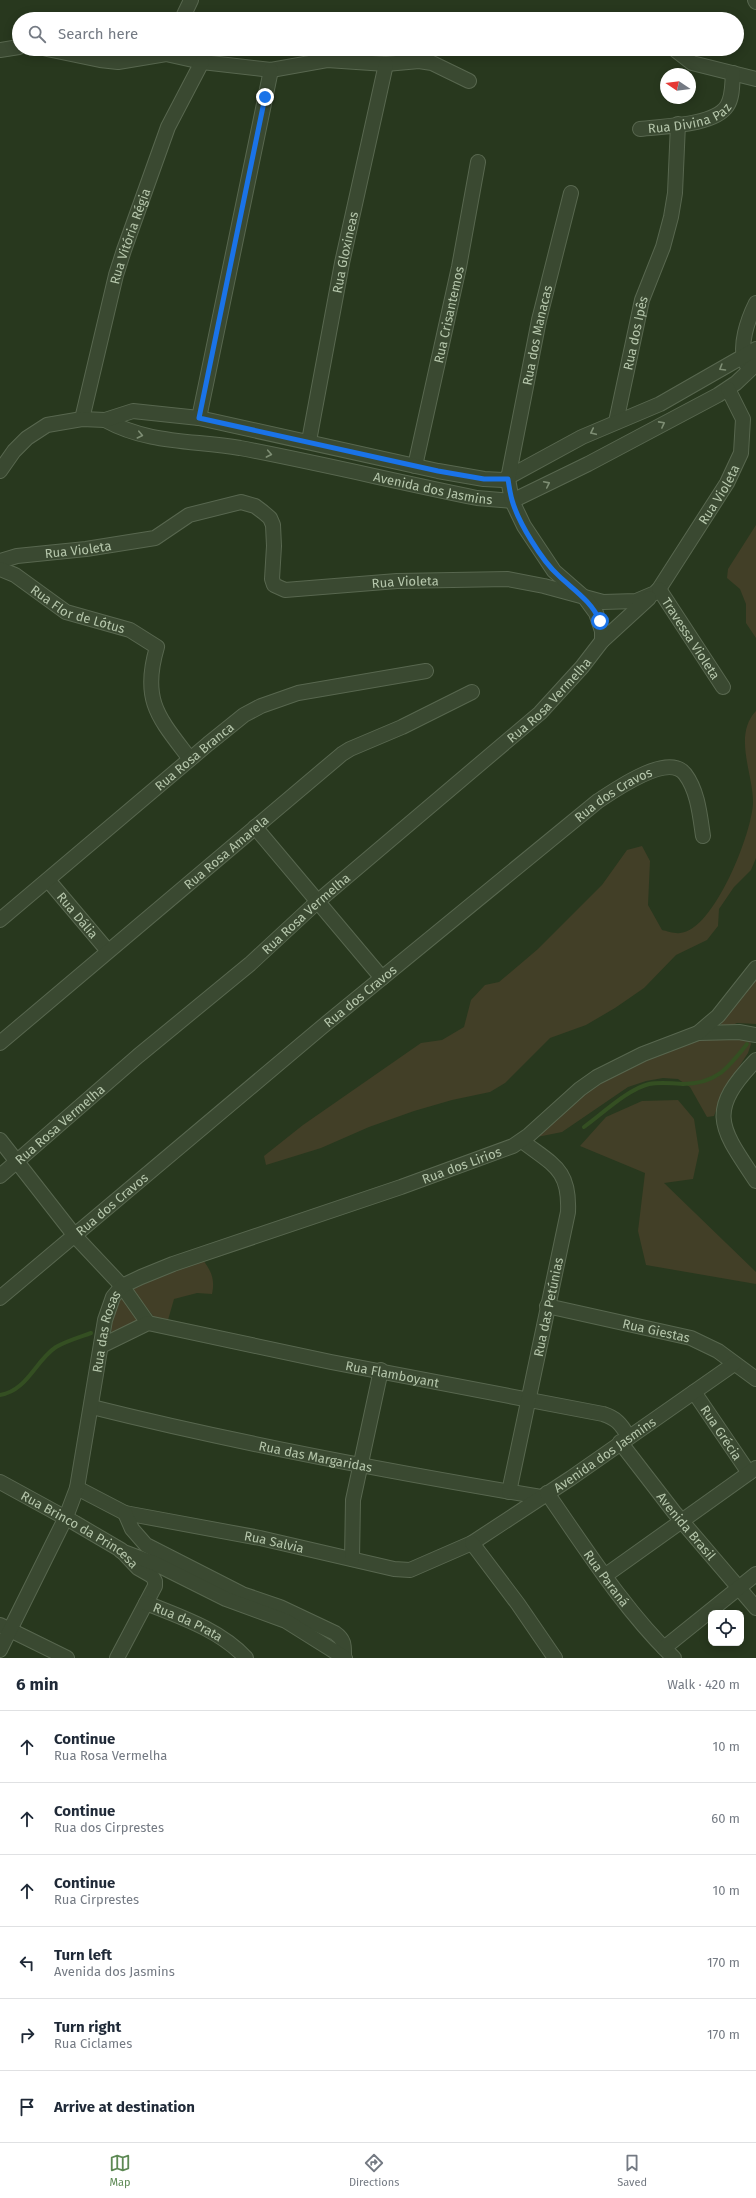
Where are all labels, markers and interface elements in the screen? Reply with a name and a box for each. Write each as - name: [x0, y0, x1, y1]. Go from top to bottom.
- search box: [12, 12, 744, 56]
- icon: search: [26, 23, 48, 45]
- text: Search here: [58, 25, 138, 43]
- north arrow: [660, 68, 696, 104]
- route end: [256, 88, 274, 106]
- street label: Rua Divina Paz: [647, 100, 735, 136]
- street label: Rua Vitória Régia: [107, 186, 153, 286]
- street label: Rua Gloxineas: [330, 210, 361, 294]
- street label: Rua Crisantemos: [431, 265, 467, 365]
- street label: Rua dos Manacas: [519, 284, 555, 387]
- street label: Rua dos Ipês: [620, 294, 651, 372]
- one-way arrow: [719, 364, 726, 371]
- one-way arrow: [658, 421, 666, 429]
- one-way arrow: [590, 427, 598, 435]
- one-way arrow: [137, 431, 144, 439]
- one-way arrow: [266, 449, 272, 458]
- street label: Rua Violeta: [696, 462, 743, 527]
- street label: Avenida dos Jasmins: [372, 469, 493, 507]
- one-way arrow: [543, 481, 550, 489]
- street label: Rua Violeta: [44, 538, 112, 561]
- street label: Rua Violeta: [371, 573, 439, 591]
- street label: Rua Flor de Lótus: [28, 582, 127, 636]
- street label: Travessa Violeta: [659, 595, 723, 682]
- route start: [591, 612, 609, 630]
- street label: Rua Rosa Vermelha: [504, 655, 594, 746]
- street label: Rua Rosa Branca: [152, 719, 237, 794]
- street label: Rua dos Cravos: [572, 764, 654, 825]
- street label: Rua Rosa Amarela: [181, 812, 272, 892]
- street label: Rua Rosa Vermelha: [259, 870, 353, 957]
- street label: Rua Dália: [54, 889, 101, 942]
- street label: Rua dos Cravos: [321, 962, 400, 1030]
- street label: Rua Rosa Vermelha: [12, 1082, 108, 1167]
- street label: Rua dos Lirios: [420, 1144, 503, 1187]
- street label: Rua dos Cravos: [73, 1170, 151, 1239]
- street label: Rua das Petúnias: [531, 1256, 566, 1358]
- street label: Rua das Rosas: [89, 1287, 124, 1374]
- street label: Rua Giestas: [621, 1316, 691, 1346]
- street label: Rua Flamboyant: [344, 1358, 441, 1391]
- street label: Rua Grécia: [697, 1403, 745, 1463]
- street label: Avenida dos Jasmins: [551, 1414, 659, 1495]
- street label: Rua das Margaridas: [257, 1438, 374, 1475]
- street label: Rua Brinco da Princesa: [18, 1488, 141, 1571]
- street label: Avenida Brasil: [654, 1489, 719, 1563]
- street label: Rua Salvia: [243, 1528, 305, 1556]
- street label: Rua Paraná: [581, 1547, 632, 1610]
- street label: Rua da Prata: [151, 1600, 225, 1645]
- map controls: [708, 1610, 744, 1646]
- button: locate: [708, 1610, 744, 1646]
- text: 6 min: [16, 1674, 59, 1695]
- text: Walk · 420 m: [667, 1677, 740, 1692]
- text: Continue: [54, 1730, 115, 1748]
- icon: ahead: [16, 1736, 38, 1758]
- text: 10 m: [713, 1739, 740, 1754]
- text: Rua Rosa Vermelha: [54, 1748, 167, 1763]
- text: Continue: [54, 1802, 115, 1820]
- icon: ahead: [16, 1808, 38, 1830]
- text: 60 m: [711, 1811, 740, 1826]
- text: Rua dos Cirprestes: [54, 1820, 164, 1835]
- text: Continue: [54, 1874, 115, 1892]
- icon: ahead: [16, 1880, 38, 1902]
- text: 10 m: [713, 1883, 740, 1898]
- text: Rua Cirprestes: [54, 1892, 139, 1907]
- text: Turn left: [54, 1946, 112, 1964]
- icon: left: [16, 1952, 38, 1974]
- text: 170 m: [707, 1955, 740, 1970]
- text: Avenida dos Jasmins: [54, 1964, 175, 1979]
- text: Turn right: [54, 2018, 121, 2036]
- icon: right: [16, 2024, 38, 2046]
- text: 170 m: [707, 2027, 740, 2042]
- text: Rua Ciclames: [54, 2036, 132, 2051]
- icon: arrive: [16, 2096, 38, 2118]
- text: Arrive at destination: [54, 2098, 195, 2116]
- tab: Map: [109, 2152, 131, 2189]
- tab: Directions: [349, 2152, 399, 2189]
- tab: Saved: [617, 2152, 647, 2189]

